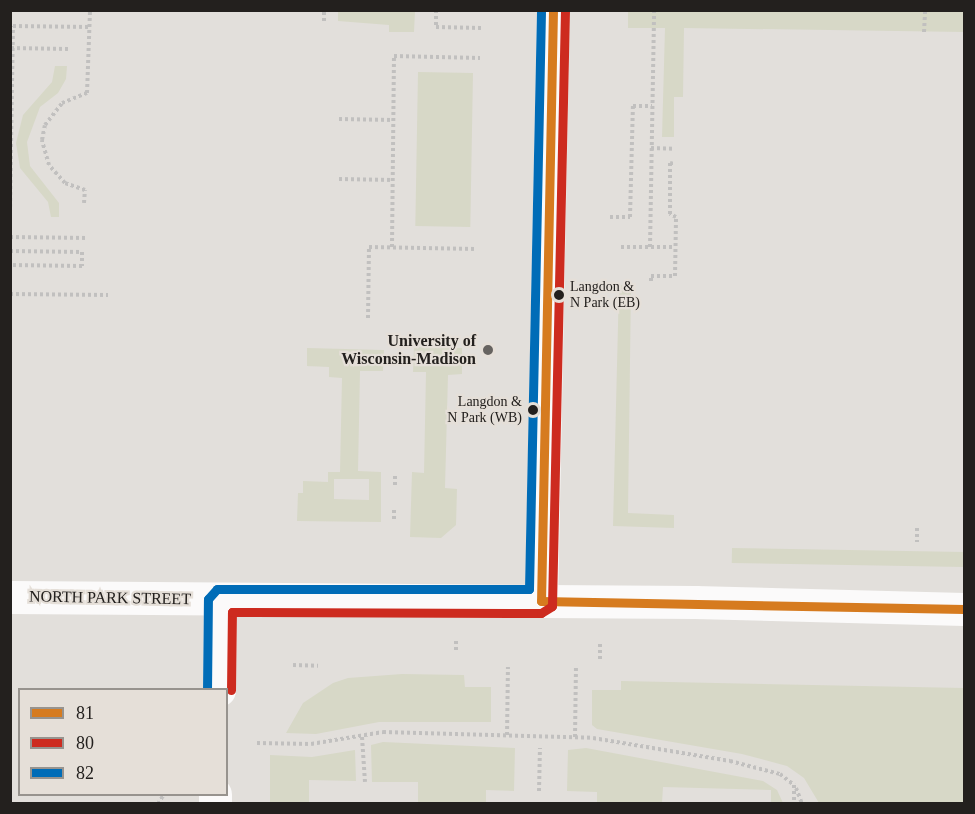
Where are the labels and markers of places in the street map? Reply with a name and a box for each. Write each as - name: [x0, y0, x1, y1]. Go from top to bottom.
- place label: Langdon & N Park (EB): [570, 279, 640, 312]
- marker: Langdon & N Park (EB): [553, 289, 565, 301]
- place label: University of Wisconsin-Madison: [341, 331, 476, 369]
- marker: University of Wisconsin-Madison: [481, 343, 495, 357]
- place label: Langdon & N Park (WB): [447, 394, 522, 426]
- marker: Langdon & N Park (WB): [527, 404, 539, 416]

